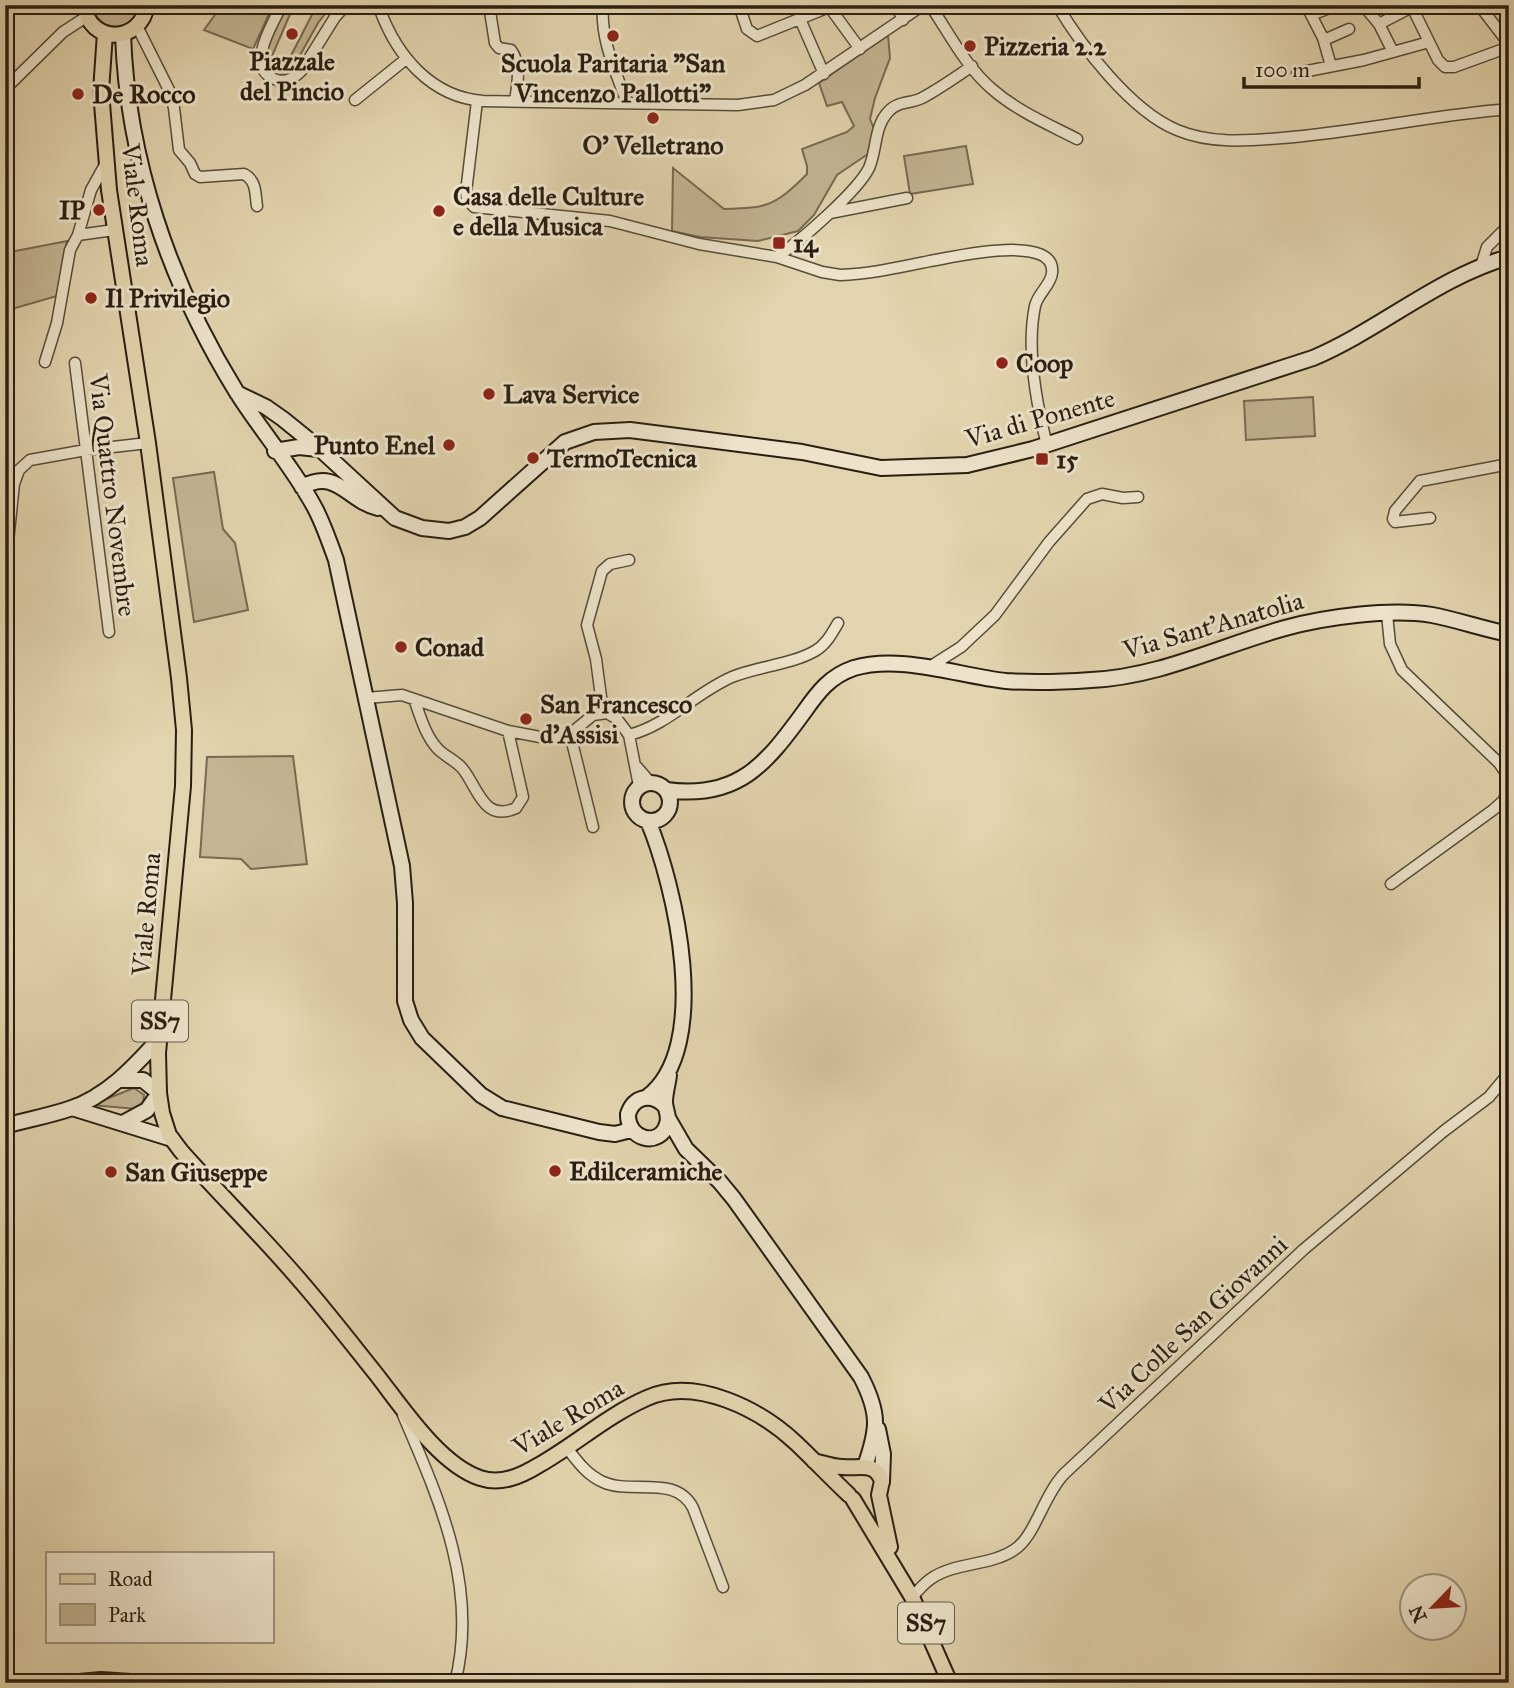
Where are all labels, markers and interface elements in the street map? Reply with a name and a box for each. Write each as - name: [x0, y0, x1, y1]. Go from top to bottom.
- marker: Piazzale del Pincio: [284, 26, 300, 42]
- marker: Scuola Paritaria "San Vincenzo Pallotti": [605, 28, 621, 44]
- place label: Pizzeria 2.2: [984, 30, 1107, 62]
- marker: Pizzeria 2.2: [962, 38, 978, 54]
- place label: Piazzale del Pincio: [240, 45, 344, 107]
- scale bar: [1244, 46, 1420, 90]
- place label: Scuola Paritaria "San Vincenzo Pallotti": [501, 47, 725, 109]
- text: 100 m: [1255, 57, 1310, 83]
- place label: De Rocco: [92, 78, 196, 110]
- marker: De Rocco: [70, 86, 86, 102]
- marker: O' Velletrano: [645, 110, 661, 126]
- place label: O' Velletrano: [582, 129, 724, 161]
- street label: Viale Roma: [114, 141, 161, 268]
- place label: Casa delle Culture e della Musica: [453, 180, 644, 242]
- place label: IP: [59, 194, 85, 226]
- marker: IP: [91, 202, 107, 218]
- marker: Casa delle Culture e della Musica: [431, 203, 447, 219]
- place label: 14: [793, 227, 819, 259]
- marker: 14: [771, 235, 787, 251]
- place label: Il Privilegio: [105, 282, 230, 315]
- marker: Il Privilegio: [83, 290, 99, 306]
- place label: Coop: [1016, 347, 1073, 379]
- marker: Coop: [994, 355, 1010, 371]
- street label: Via Quattro Novembre: [82, 371, 144, 618]
- place label: Lava Service: [503, 378, 639, 410]
- street label: Via di Ponente: [961, 381, 1119, 455]
- marker: Lava Service: [481, 386, 497, 402]
- place label: Punto Enel: [314, 429, 436, 461]
- marker: Punto Enel: [441, 437, 457, 453]
- place label: TermoTecnica: [546, 442, 698, 474]
- place label: 15: [1056, 443, 1079, 475]
- marker: TermoTecnica: [525, 450, 541, 466]
- marker: 15: [1034, 451, 1050, 467]
- street label: Via Sant'Anatolia: [1118, 584, 1307, 666]
- place label: Conad: [415, 631, 485, 663]
- marker: Conad: [393, 639, 409, 655]
- place label: San Francesco d'Assisi: [540, 688, 692, 750]
- marker: San Francesco d'Assisi: [518, 711, 534, 727]
- street label: Viale Roma: [125, 851, 167, 978]
- road number: SS7: [132, 1001, 188, 1042]
- place label: Edilceramiche: [569, 1155, 723, 1187]
- place label: San Giuseppe: [125, 1156, 268, 1188]
- marker: Edilceramiche: [547, 1163, 563, 1179]
- marker: San Giuseppe: [103, 1164, 119, 1180]
- street label: Via Colle San Giovanni: [1091, 1228, 1294, 1420]
- street label: Viale Roma: [506, 1371, 629, 1463]
- legend: [46, 1552, 273, 1642]
- text: Road: [108, 1566, 153, 1592]
- north arrow: [1398, 1572, 1468, 1642]
- text: Park: [108, 1602, 146, 1628]
- road number: SS7: [898, 1602, 954, 1644]
- text: N: [1404, 1602, 1432, 1626]

